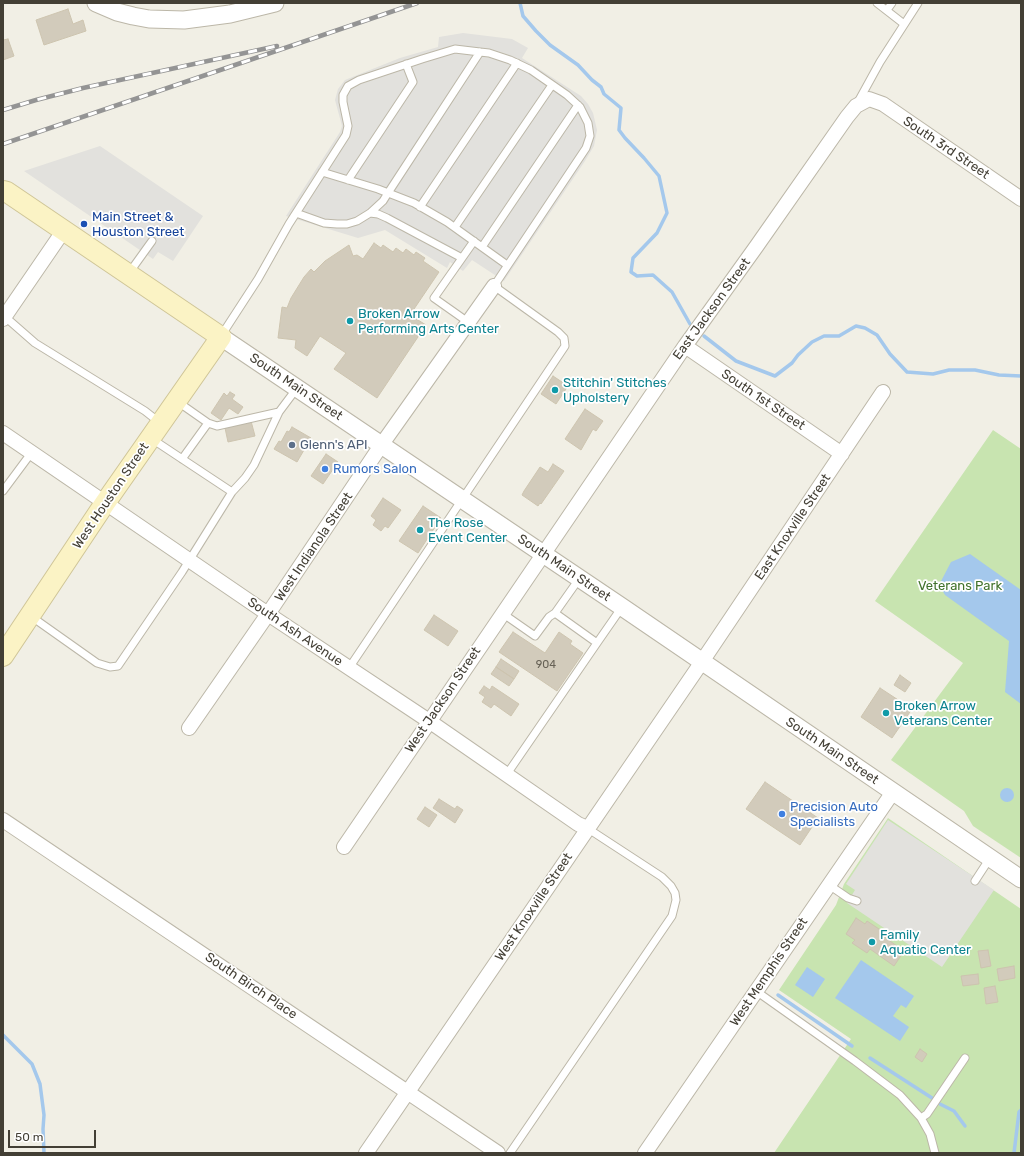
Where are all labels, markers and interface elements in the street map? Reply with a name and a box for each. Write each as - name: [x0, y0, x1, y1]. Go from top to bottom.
- street label: South 3rd Street: [900, 113, 992, 183]
- place label: Main Street & Houston Street: [92, 209, 184, 240]
- marker: Main Street & Houston Street: [79, 219, 89, 229]
- street label: East Jackson Street: [670, 255, 754, 363]
- place label: Broken Arrow Performing Arts Center: [358, 306, 499, 337]
- marker: Broken Arrow Performing Arts Center: [345, 316, 355, 326]
- street label: South Main Street: [247, 350, 345, 424]
- street label: South 1st Street: [718, 366, 808, 434]
- place label: Stitchin' Stitches Upholstery: [563, 375, 667, 406]
- marker: Stitchin' Stitches Upholstery: [550, 385, 560, 395]
- place label: Glenn's API: [300, 437, 368, 453]
- street label: West Houston Street: [70, 440, 152, 552]
- marker: Glenn's API: [287, 440, 297, 450]
- place label: Rumors Salon: [333, 461, 417, 477]
- marker: Rumors Salon: [320, 464, 330, 474]
- street label: East Knoxville Street: [752, 471, 834, 583]
- street label: West Indianola Street: [272, 489, 356, 605]
- place label: The Rose Event Center: [428, 515, 507, 546]
- marker: The Rose Event Center: [415, 525, 425, 535]
- street label: South Main Street: [515, 531, 613, 605]
- park label: Veterans Park: [918, 578, 1002, 594]
- street label: South Ash Avenue: [244, 594, 346, 670]
- street label: West Jackson Street: [402, 644, 484, 756]
- house number: 904: [536, 658, 556, 672]
- place label: Broken Arrow Veterans Center: [894, 698, 992, 729]
- marker: Broken Arrow Veterans Center: [881, 708, 891, 718]
- street label: South Main Street: [783, 714, 881, 788]
- place label: Precision Auto Specialists: [790, 799, 878, 830]
- marker: Precision Auto Specialists: [777, 809, 787, 819]
- street label: West Knoxville Street: [492, 850, 576, 964]
- street label: West Memphis Street: [727, 915, 811, 1029]
- place label: Family Aquatic Center: [880, 927, 971, 958]
- marker: Family Aquatic Center: [867, 937, 877, 947]
- street label: South Birch Place: [202, 949, 300, 1023]
- scale bar: [10, 1122, 98, 1148]
- text: 50 m: [15, 1130, 43, 1144]

